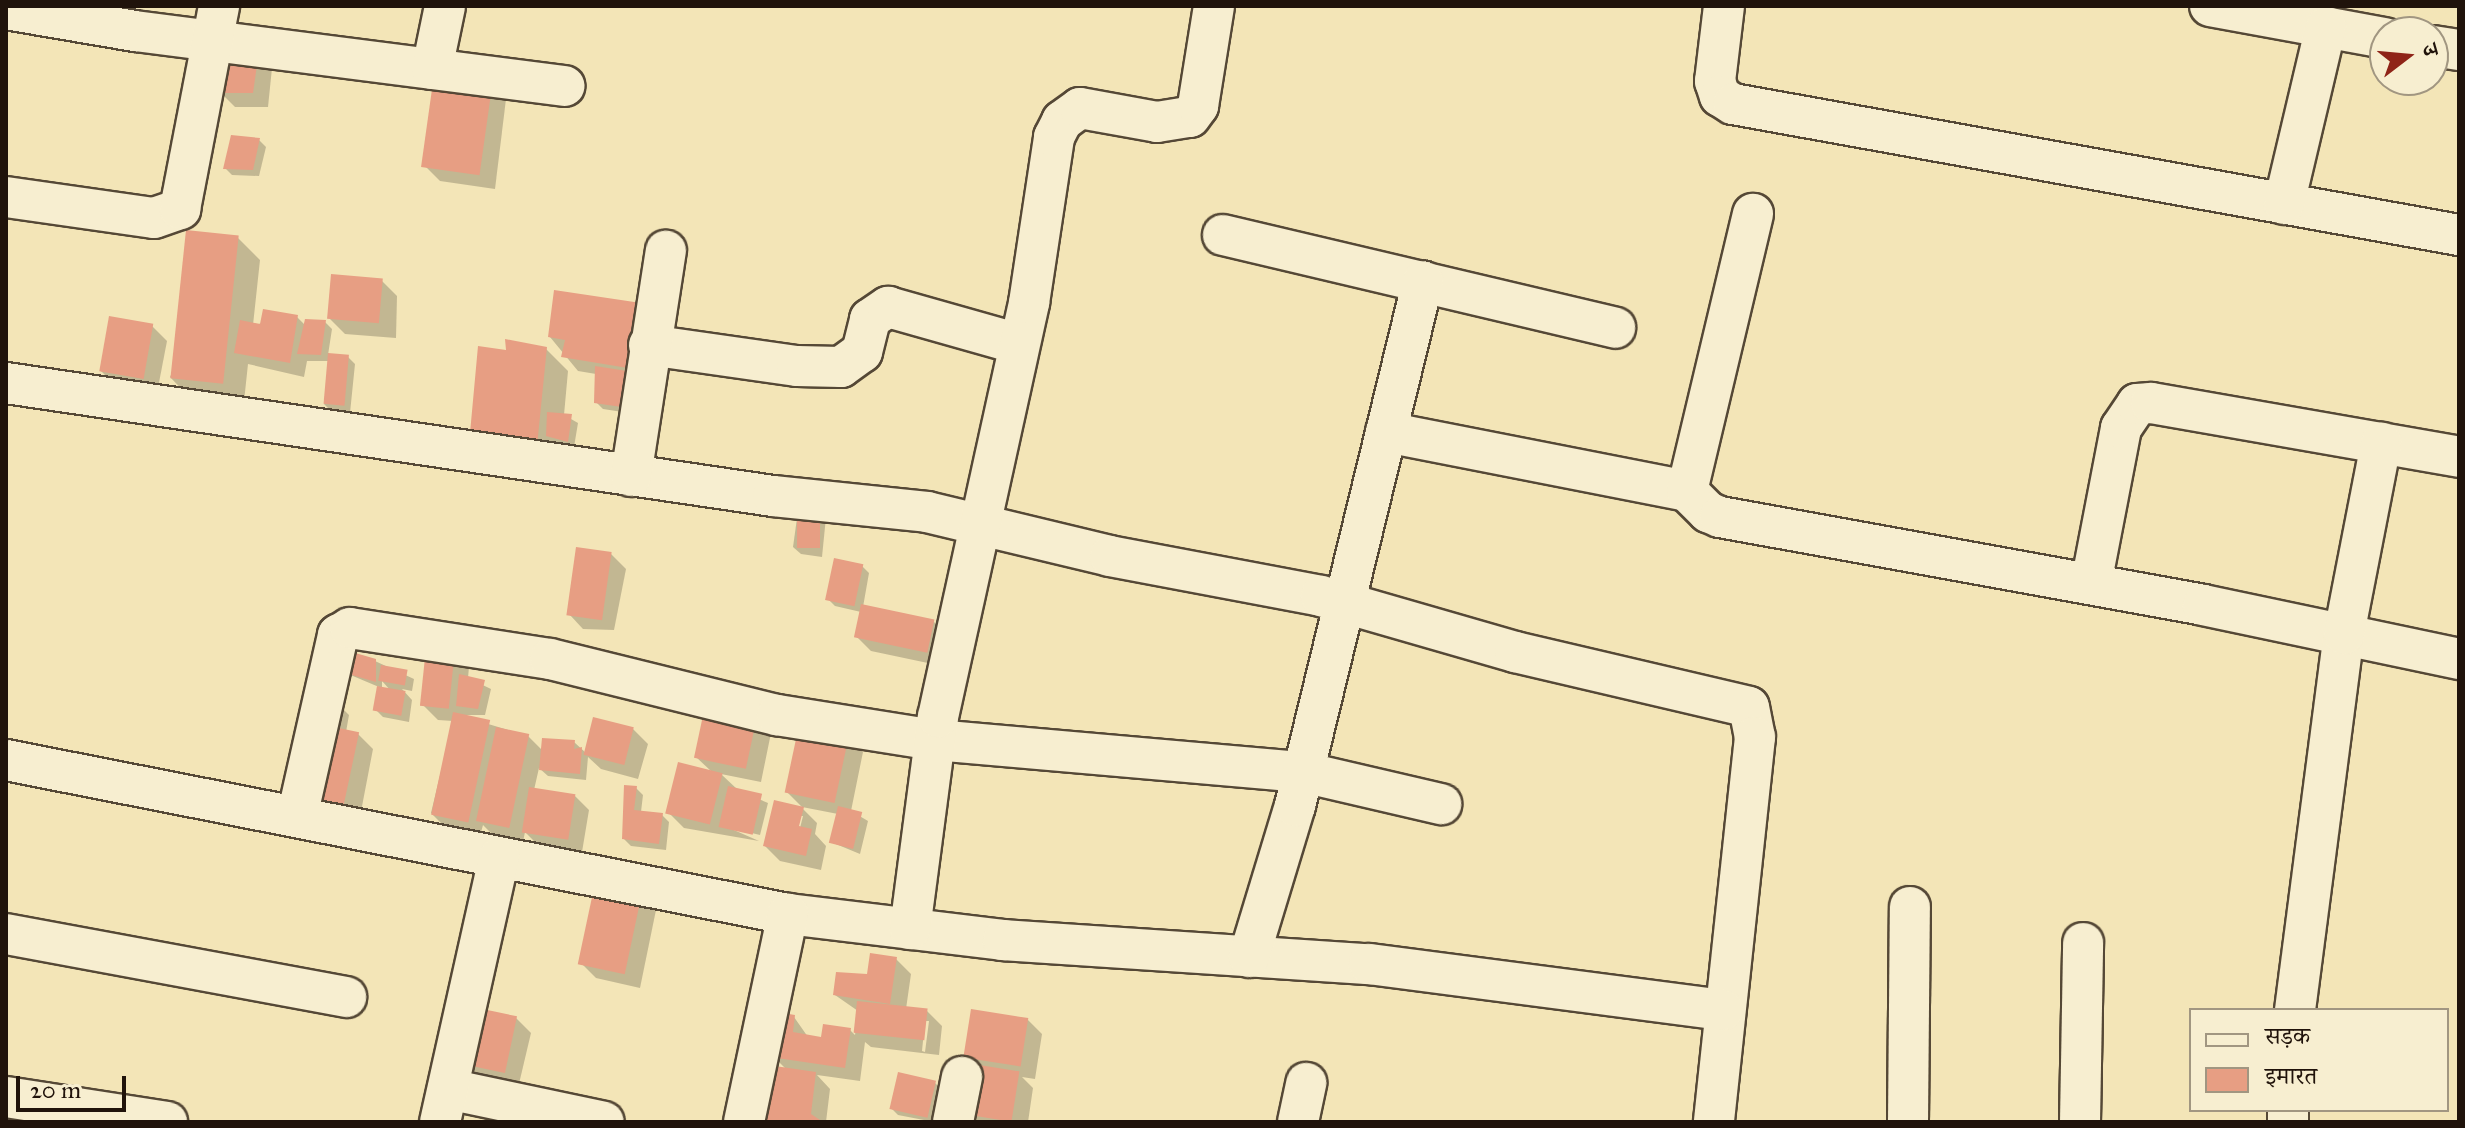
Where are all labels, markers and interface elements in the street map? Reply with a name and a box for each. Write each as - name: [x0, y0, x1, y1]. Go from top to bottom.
- north arrow: [2369, 16, 2449, 96]
- text: उ: [2416, 41, 2445, 59]
- legend: [2189, 1008, 2449, 1112]
- text: सड़क: [2265, 1021, 2310, 1051]
- scale bar: [20, 1060, 130, 1110]
- text: इमारत: [2265, 1061, 2317, 1091]
- text: 20 m: [30, 1075, 81, 1105]

